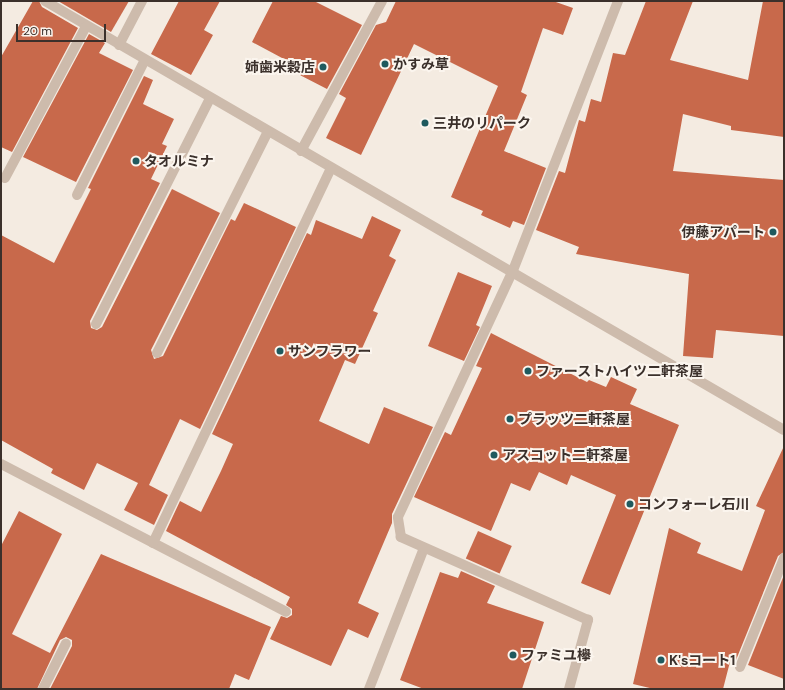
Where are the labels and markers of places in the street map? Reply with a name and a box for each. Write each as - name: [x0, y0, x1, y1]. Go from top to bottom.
- place label: かすみ草: [393, 56, 449, 72]
- place label: 姉歯米穀店: [245, 59, 315, 75]
- marker: かすみ草: [380, 59, 390, 69]
- marker: 姉歯米穀店: [318, 62, 328, 72]
- place label: 三井のリパーク: [433, 115, 531, 131]
- marker: 三井のリパーク: [420, 118, 430, 128]
- place label: タオルミナ: [144, 153, 214, 169]
- marker: タオルミナ: [131, 156, 141, 166]
- place label: 伊藤アパート: [681, 224, 765, 240]
- marker: 伊藤アパート: [768, 227, 778, 237]
- place label: サンフラワー: [288, 343, 372, 359]
- marker: サンフラワー: [275, 346, 285, 356]
- place label: ファーストハイツ二軒茶屋: [536, 363, 704, 379]
- marker: ファーストハイツ二軒茶屋: [523, 366, 533, 376]
- place label: プラッツ二軒茶屋: [518, 411, 630, 427]
- marker: プラッツ二軒茶屋: [505, 414, 515, 424]
- place label: アスコット二軒茶屋: [502, 447, 628, 463]
- marker: アスコット二軒茶屋: [489, 450, 499, 460]
- place label: コンフォーレ石川: [638, 496, 750, 512]
- marker: コンフォーレ石川: [625, 499, 635, 509]
- place label: ファミユ欅: [521, 647, 591, 663]
- marker: ファミユ欅: [508, 650, 518, 660]
- place label: K'sコート1: [669, 652, 735, 668]
- marker: K'sコート1: [656, 655, 666, 665]

